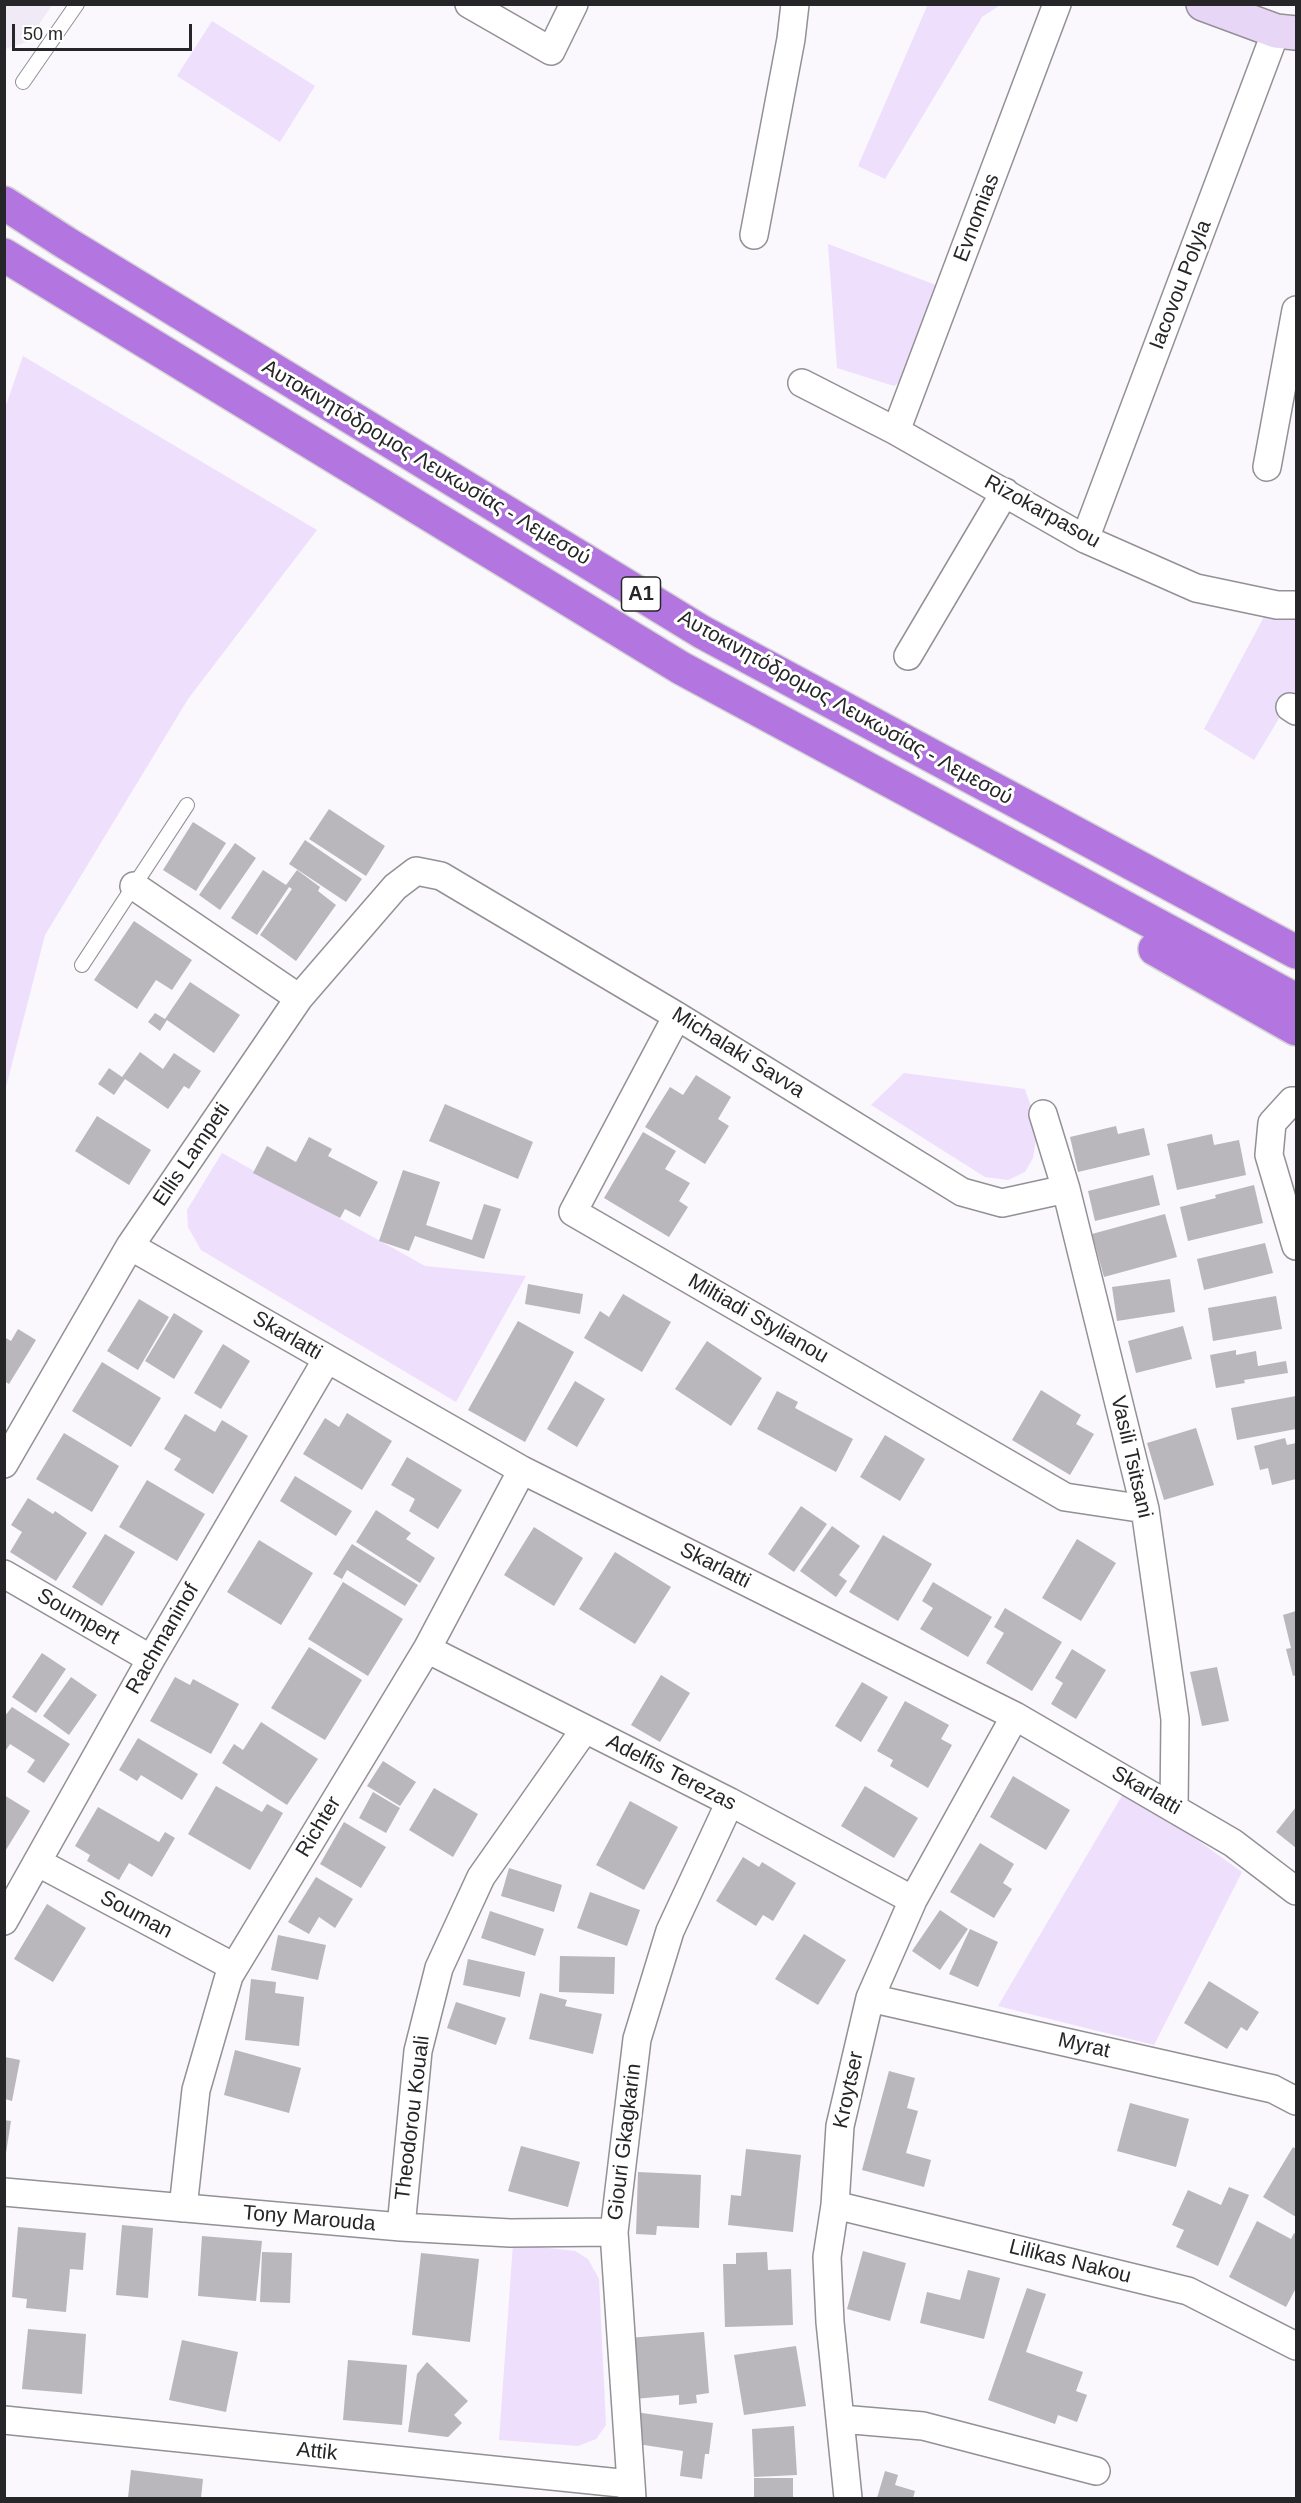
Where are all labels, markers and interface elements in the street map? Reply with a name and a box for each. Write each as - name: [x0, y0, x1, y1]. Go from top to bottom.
- scale bar: [15, 12, 195, 50]
- text: 50 m: [23, 24, 63, 44]
- street label: Evnomias: [949, 170, 1005, 266]
- street label: Iacovou Polyla: [1145, 217, 1217, 353]
- street label: Αυτοκινητόδρομος Λευκωσίας - Λεμεσού: [257, 355, 595, 571]
- street label: Rizokarpasou: [980, 470, 1104, 554]
- road number: A1: [622, 577, 660, 611]
- street label: Αυτοκινητόδρομος Λευκωσίας - Λεμεσού: [673, 605, 1017, 811]
- street label: Michalaki Savva: [667, 1002, 809, 1104]
- street label: Ellis Lampeti: [148, 1099, 236, 1211]
- street label: Miltiadi Stylianou: [683, 1269, 833, 1369]
- street label: Skarlatti: [248, 1306, 326, 1366]
- street label: Vasili Tsitsani: [1105, 1394, 1157, 1520]
- street label: Skarlatti: [675, 1538, 755, 1594]
- street label: Rachmaninof: [121, 1579, 205, 1699]
- street label: Soumpert: [32, 1583, 124, 1651]
- street label: Adelfis Terezas: [602, 1729, 740, 1817]
- street label: Skarlatti: [1107, 1761, 1185, 1821]
- street label: Richter: [291, 1792, 347, 1862]
- street label: Souman: [96, 1886, 176, 1944]
- street label: Myrat: [1056, 2028, 1112, 2064]
- street label: Theodorou Kouali: [390, 2034, 436, 2202]
- street label: Kroytser: [829, 2049, 869, 2131]
- street label: Giouri Gkagkarin: [603, 2062, 647, 2222]
- street label: Tony Marouda: [242, 2201, 376, 2237]
- street label: Lilikas Nakou: [1006, 2235, 1134, 2289]
- street label: Attik: [295, 2437, 339, 2467]

